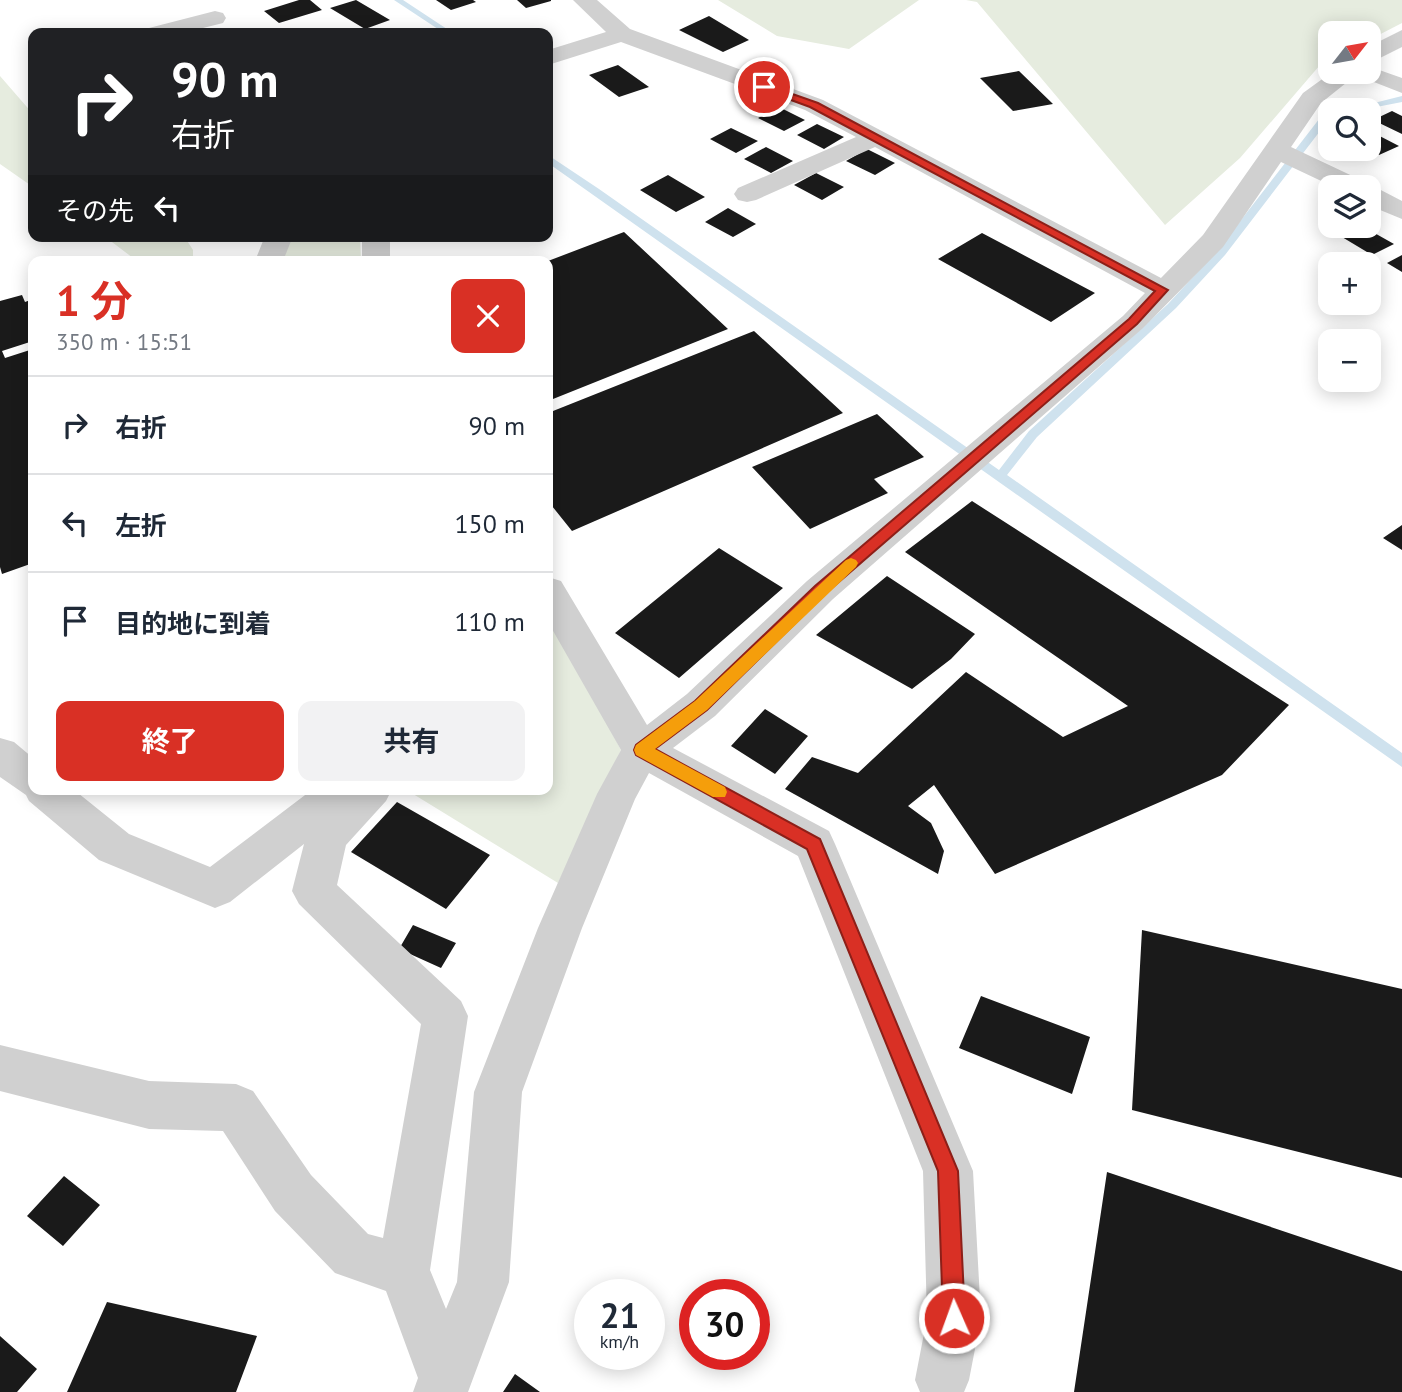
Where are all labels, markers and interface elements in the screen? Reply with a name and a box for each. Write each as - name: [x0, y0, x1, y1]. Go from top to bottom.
- north arrow: [1318, 21, 1381, 84]
- map controls: [1318, 21, 1381, 392]
- text: 90 m: [171, 47, 278, 111]
- icon: right: [56, 56, 147, 147]
- pin: [734, 57, 794, 117]
- icon: arrive: [745, 68, 783, 106]
- button: search: [1318, 98, 1381, 161]
- text: 右折: [171, 113, 235, 155]
- button: layers: [1318, 175, 1381, 238]
- icon: left: [148, 189, 186, 227]
- text: その先: [56, 194, 134, 227]
- button: +: [1318, 252, 1381, 315]
- text: 1 分: [56, 273, 132, 328]
- button: close: [451, 279, 525, 353]
- text: 350 m · 15:51: [56, 327, 192, 356]
- button: −: [1318, 329, 1381, 392]
- icon: right: [56, 406, 94, 444]
- text: 90 m: [469, 409, 525, 442]
- text: 右折: [115, 411, 167, 444]
- icon: left: [56, 504, 94, 542]
- text: 150 m: [454, 507, 525, 540]
- text: 左折: [115, 509, 167, 542]
- icon: arrive: [56, 602, 94, 640]
- text: 110 m: [454, 605, 525, 638]
- text: 目的地に到着: [115, 607, 271, 640]
- button: 終了: [56, 701, 284, 781]
- button: 共有: [298, 701, 525, 781]
- speed limit sign: 30: [679, 1279, 770, 1370]
- position arrow: [917, 1281, 991, 1355]
- text: 21: [600, 1292, 639, 1338]
- text: km/h: [600, 1330, 639, 1353]

